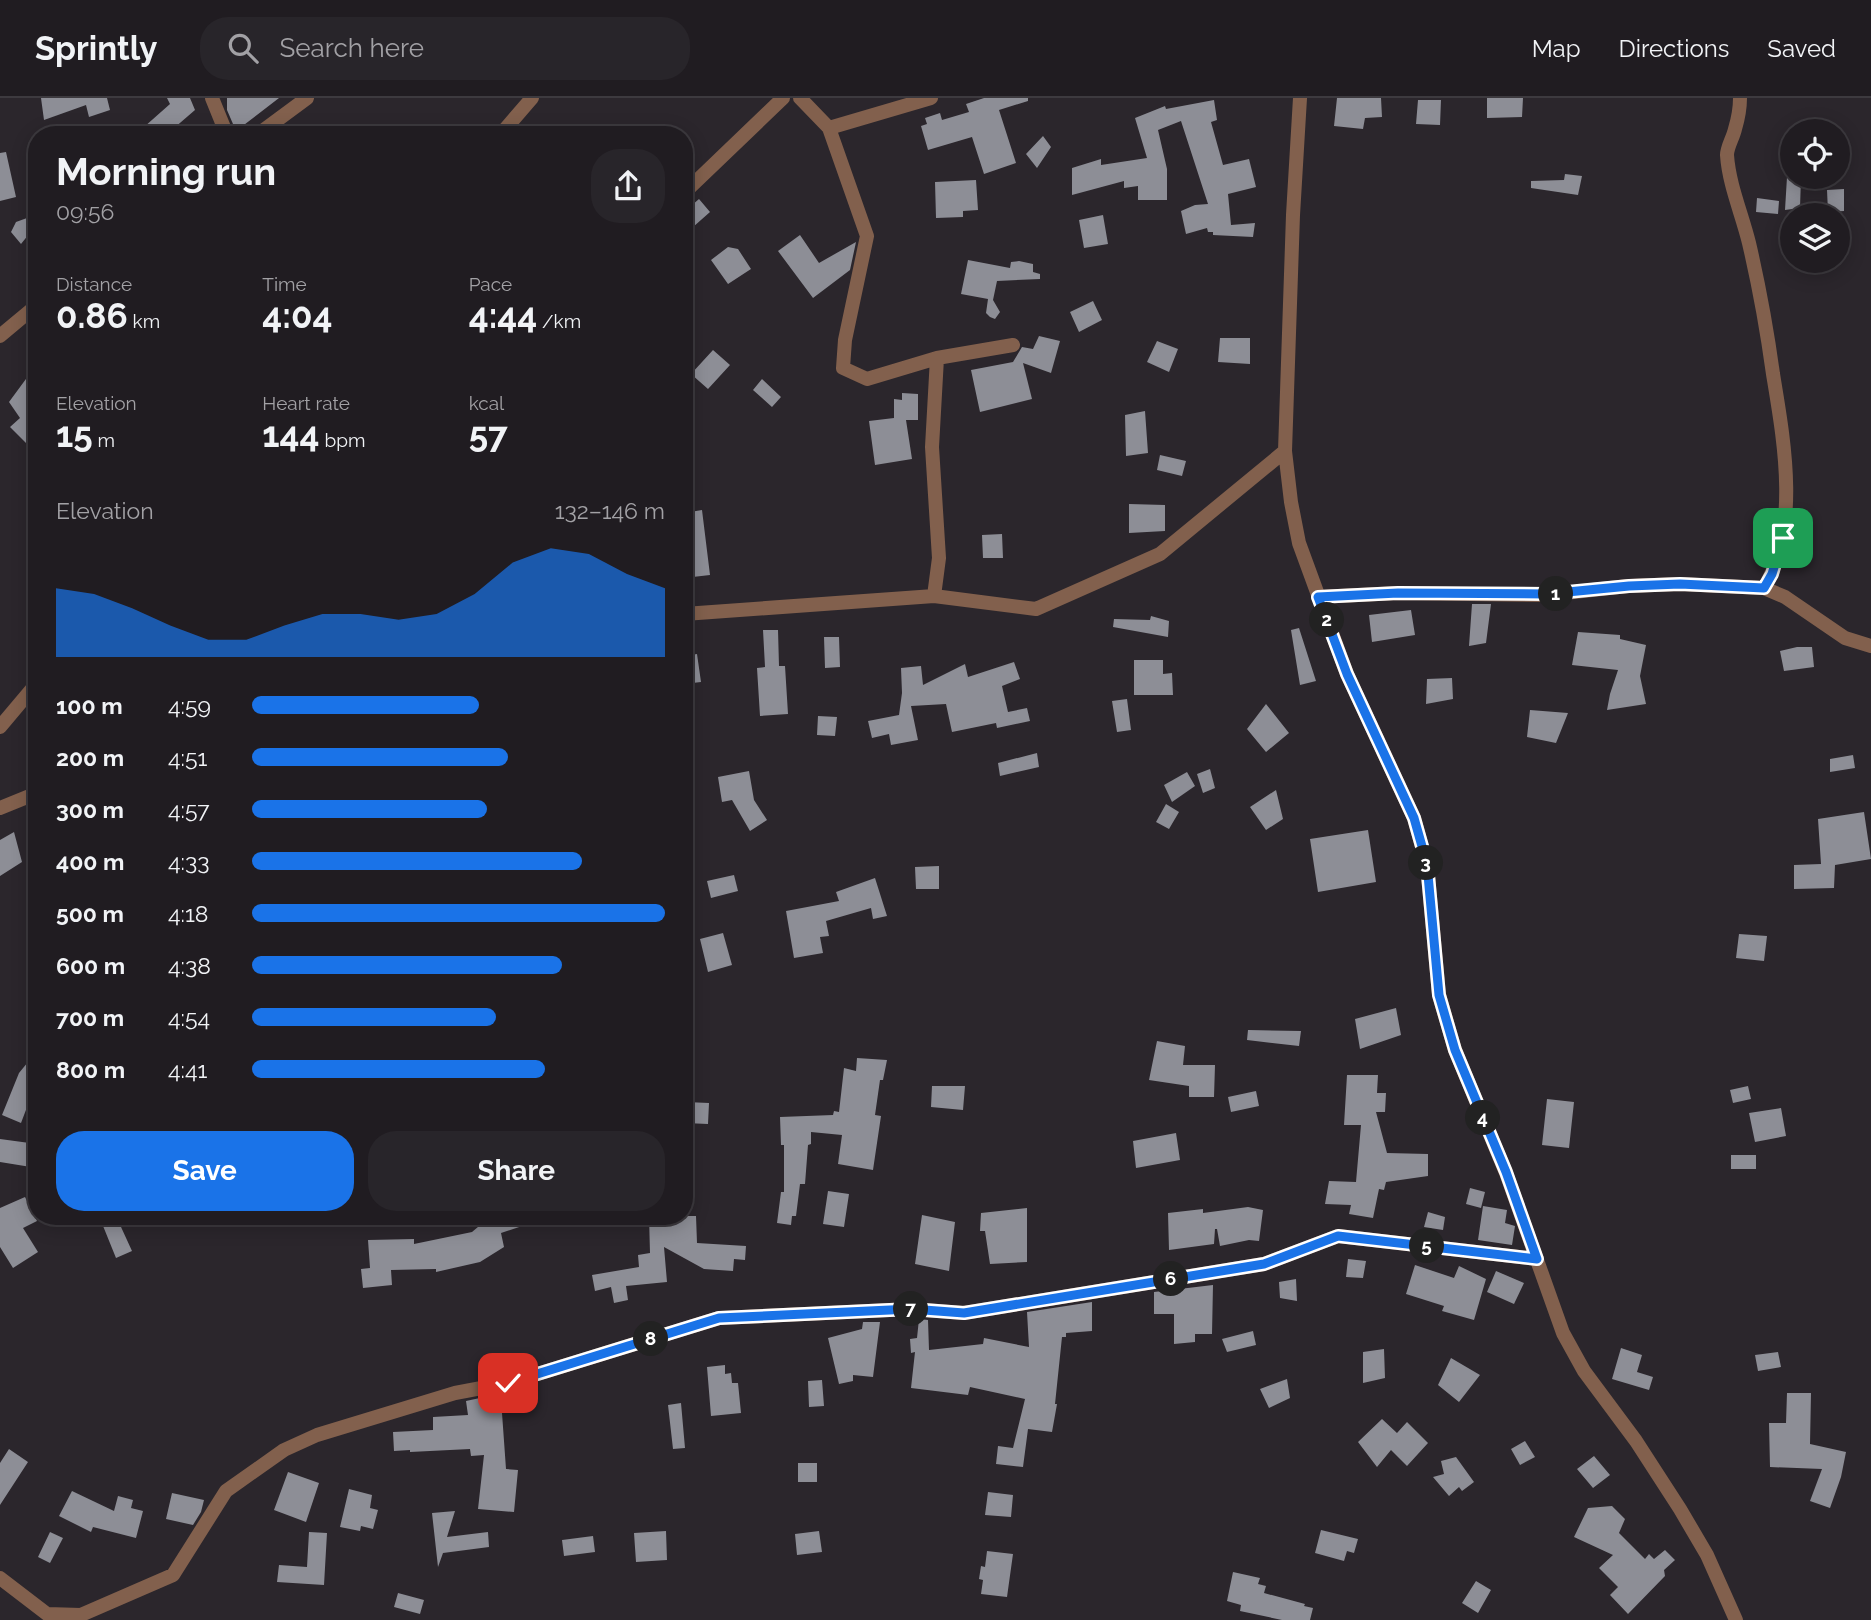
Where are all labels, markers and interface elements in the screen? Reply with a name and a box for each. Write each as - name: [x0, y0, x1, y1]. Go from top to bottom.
- search box: [200, 17, 690, 80]
- text: Sprintly: [35, 29, 158, 68]
- icon: search: [224, 29, 262, 67]
- text: Search here: [280, 33, 424, 63]
- text: Map: [1532, 34, 1581, 63]
- text: Directions: [1619, 34, 1729, 63]
- text: Saved: [1767, 34, 1836, 63]
- map controls: [1780, 119, 1850, 273]
- button: locate: [1780, 119, 1850, 189]
- text: Morning run: [56, 149, 276, 194]
- button: share: [591, 149, 665, 223]
- text: 09:56: [56, 198, 114, 225]
- button: layers: [1780, 203, 1850, 273]
- text: Distance: [56, 273, 132, 295]
- text: Time: [262, 273, 307, 295]
- text: Pace: [469, 273, 512, 295]
- text: 0.86: [56, 295, 128, 336]
- text: 4:04: [262, 295, 332, 336]
- text: 4:44: [469, 295, 537, 336]
- text: km: [128, 310, 160, 332]
- text: /km: [537, 310, 581, 332]
- text: Elevation: [56, 392, 137, 414]
- text: Heart rate: [262, 392, 350, 414]
- text: kcal: [469, 392, 504, 414]
- text: 15: [56, 414, 93, 455]
- text: 144: [262, 414, 320, 455]
- text: 57: [469, 414, 508, 455]
- text: m: [93, 429, 115, 451]
- text: bpm: [320, 429, 365, 451]
- text: Elevation: [56, 497, 154, 524]
- text: 132–146 m: [555, 497, 665, 524]
- pin: [1753, 508, 1813, 568]
- icon: arrive: [1764, 519, 1802, 557]
- pin: 1: [1538, 576, 1574, 612]
- text: 1: [1551, 582, 1560, 604]
- pin: 2: [1310, 602, 1344, 638]
- text: 2: [1321, 608, 1332, 630]
- text: 100 m: [56, 692, 123, 719]
- text: 4:59: [168, 692, 211, 719]
- text: 200 m: [56, 744, 124, 771]
- text: 4:51: [168, 744, 207, 771]
- text: 300 m: [56, 796, 124, 823]
- text: 4:57: [168, 796, 210, 823]
- pin: 3: [1408, 846, 1444, 880]
- text: 400 m: [56, 848, 124, 875]
- text: 4:33: [168, 848, 209, 875]
- text: 3: [1420, 851, 1431, 873]
- text: 500 m: [56, 900, 124, 927]
- text: 4:18: [168, 900, 208, 927]
- text: 600 m: [56, 952, 125, 979]
- text: 4:38: [168, 952, 211, 979]
- text: 700 m: [56, 1004, 124, 1031]
- text: 4:54: [168, 1004, 210, 1031]
- text: 800 m: [56, 1056, 125, 1083]
- text: 4:41: [168, 1056, 207, 1083]
- pin: 4: [1466, 1100, 1500, 1136]
- text: 4: [1477, 1106, 1488, 1128]
- button: Save: [56, 1131, 354, 1211]
- button: Share: [368, 1131, 665, 1211]
- pin: 5: [1410, 1228, 1444, 1264]
- text: 5: [1421, 1234, 1432, 1256]
- pin: 6: [1154, 1262, 1188, 1296]
- text: 6: [1165, 1267, 1176, 1289]
- pin: 7: [894, 1292, 928, 1326]
- text: 7: [905, 1297, 916, 1319]
- pin: 8: [634, 1322, 668, 1356]
- text: 8: [645, 1327, 656, 1349]
- pin: [478, 1353, 538, 1413]
- icon: check: [489, 1364, 527, 1402]

